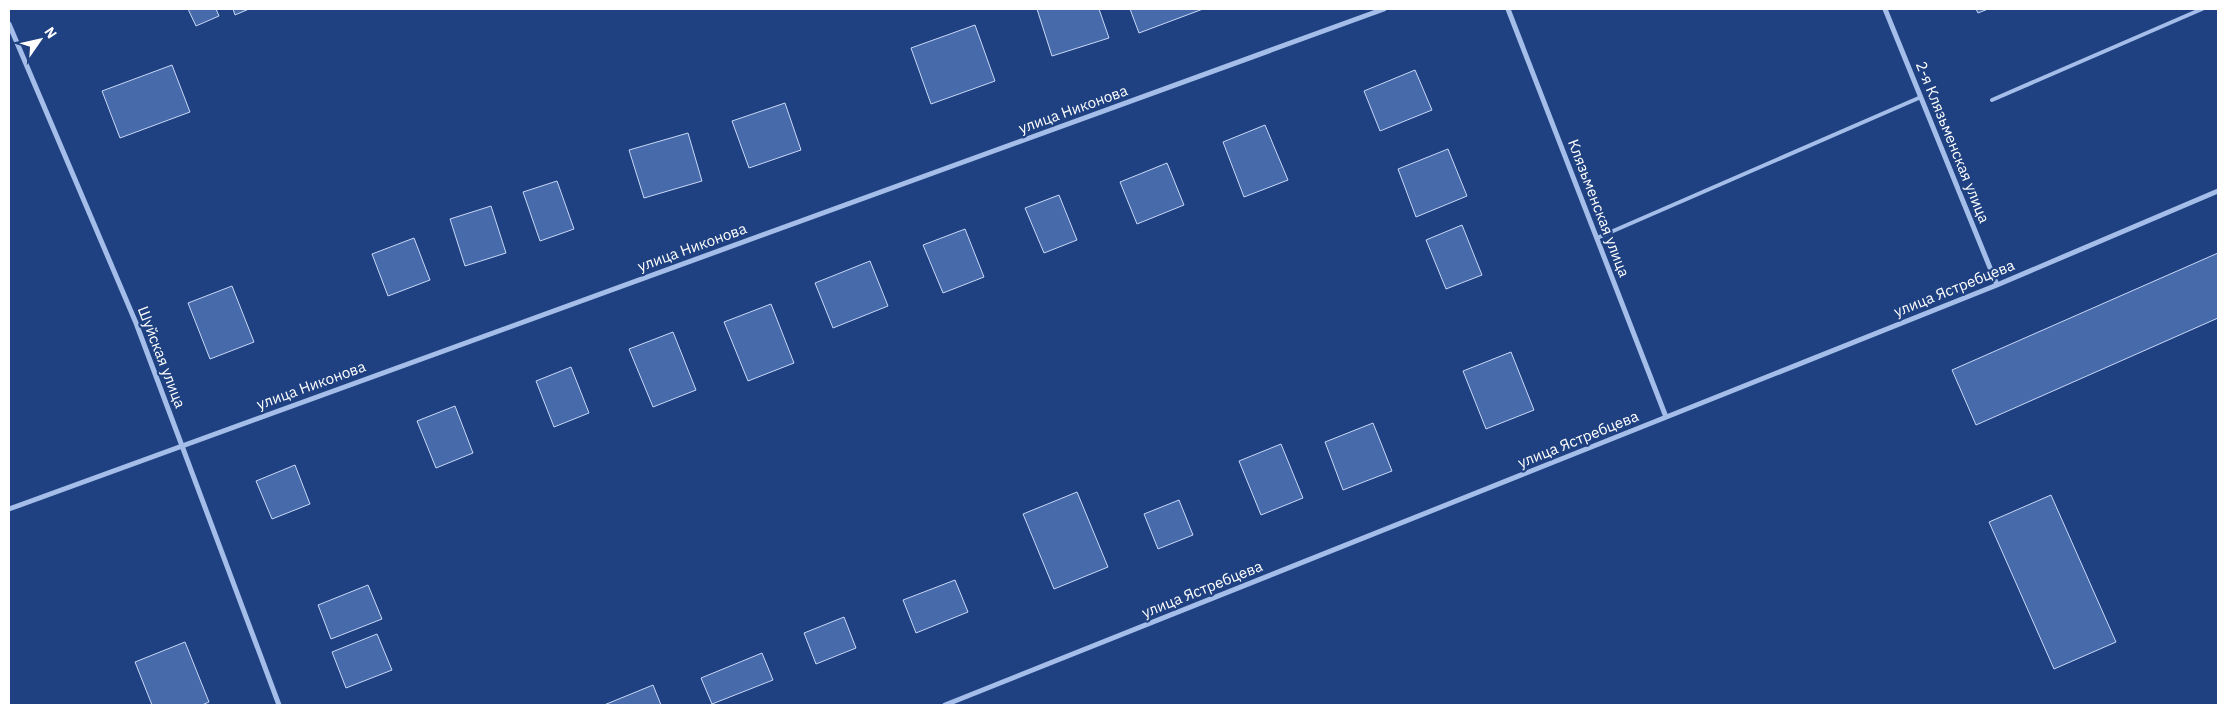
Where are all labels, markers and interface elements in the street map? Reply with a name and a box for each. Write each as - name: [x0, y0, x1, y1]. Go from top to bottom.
- north arrow: [15, 15, 65, 65]
- text: N: [40, 23, 61, 42]
- street label: 2-я Клязьменская улица: [1912, 58, 1994, 226]
- street label: улица Никонова: [1016, 81, 1130, 137]
- street label: Клязьменская улица: [1564, 136, 1634, 280]
- street label: улица Никонова: [635, 219, 749, 275]
- street label: улица Ястребцева: [1891, 255, 2017, 321]
- street label: Шуйская улица: [134, 303, 190, 411]
- street label: улица Никонова: [254, 357, 368, 413]
- street label: улица Ястребцева: [1515, 406, 1641, 472]
- street label: улица Ястребцева: [1139, 556, 1265, 622]

